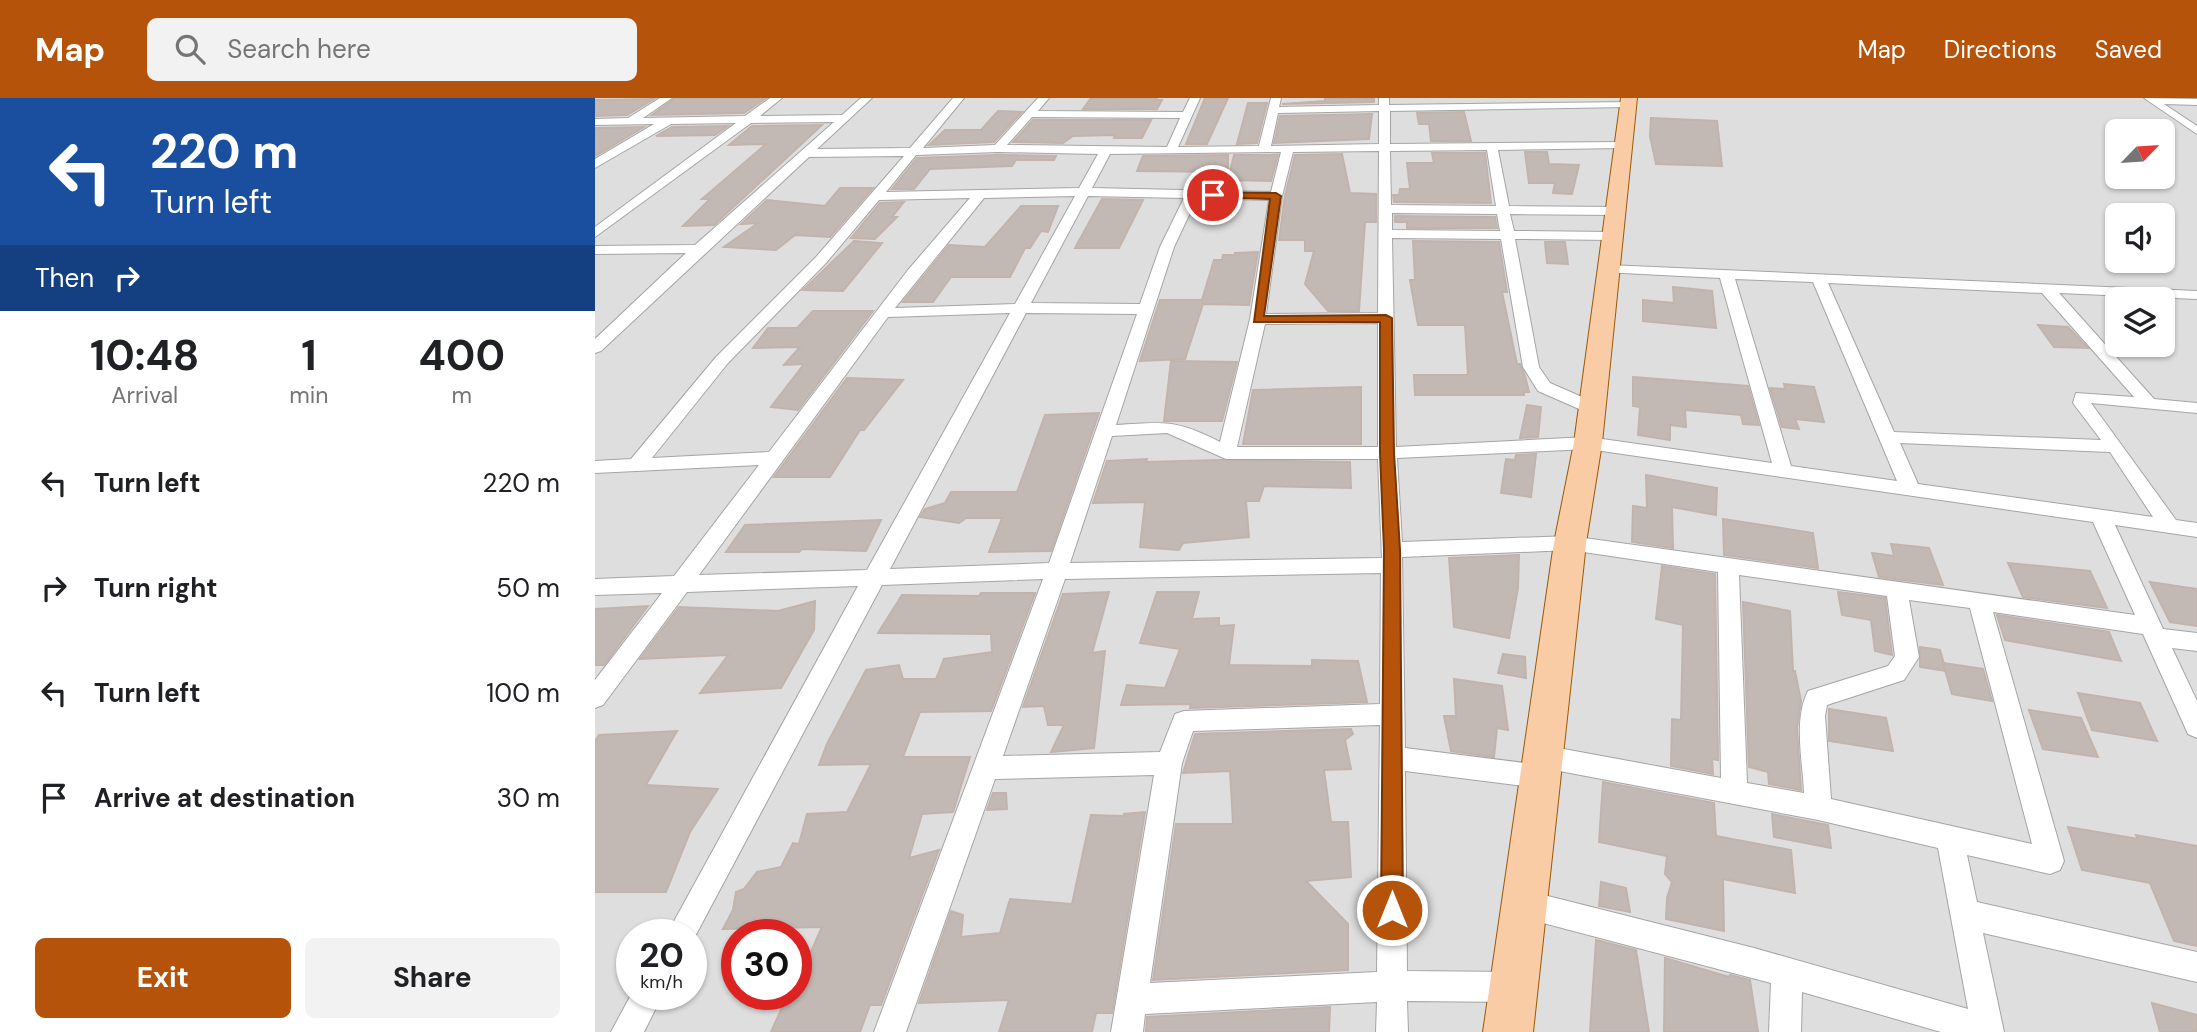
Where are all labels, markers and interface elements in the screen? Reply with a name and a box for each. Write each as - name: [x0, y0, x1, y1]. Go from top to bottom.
- search box: [147, 18, 637, 81]
- text: Map: [35, 28, 105, 71]
- icon: search: [171, 30, 209, 68]
- text: Search here: [227, 32, 371, 66]
- text: Map: [1858, 34, 1906, 65]
- text: Directions: [1944, 34, 2057, 65]
- text: Saved: [2095, 34, 2162, 65]
- text: 220 m: [150, 119, 298, 183]
- north arrow: [2105, 119, 2175, 189]
- map controls: [2105, 119, 2175, 357]
- icon: left: [35, 126, 126, 217]
- pin: [1183, 165, 1243, 225]
- icon: arrive: [1194, 176, 1232, 214]
- text: Turn left: [150, 181, 272, 223]
- button: sound: [2105, 203, 2175, 273]
- icon: right: [108, 259, 146, 297]
- text: Then: [35, 261, 94, 295]
- button: layers: [2105, 287, 2175, 357]
- text: 10:48: [90, 328, 199, 383]
- text: 1: [301, 328, 317, 383]
- text: 400: [419, 328, 505, 383]
- text: Arrival: [111, 380, 178, 410]
- text: min: [289, 380, 329, 410]
- text: m: [452, 380, 472, 410]
- icon: left: [35, 464, 73, 502]
- text: Turn left: [94, 466, 201, 500]
- text: 220 m: [482, 466, 560, 500]
- icon: right: [35, 569, 73, 607]
- text: Turn right: [94, 571, 218, 605]
- text: 50 m: [496, 571, 560, 605]
- icon: left: [35, 674, 73, 712]
- text: Turn left: [94, 676, 201, 710]
- text: 100 m: [486, 676, 560, 710]
- icon: arrive: [35, 779, 73, 817]
- text: Arrive at destination: [94, 781, 355, 815]
- text: 30 m: [497, 781, 560, 815]
- position arrow: [1355, 873, 1429, 947]
- speed limit sign: 30: [721, 919, 812, 1010]
- text: 20: [639, 932, 684, 978]
- button: Exit: [35, 938, 291, 1018]
- button: Share: [305, 938, 560, 1018]
- text: km/h: [640, 970, 683, 994]

